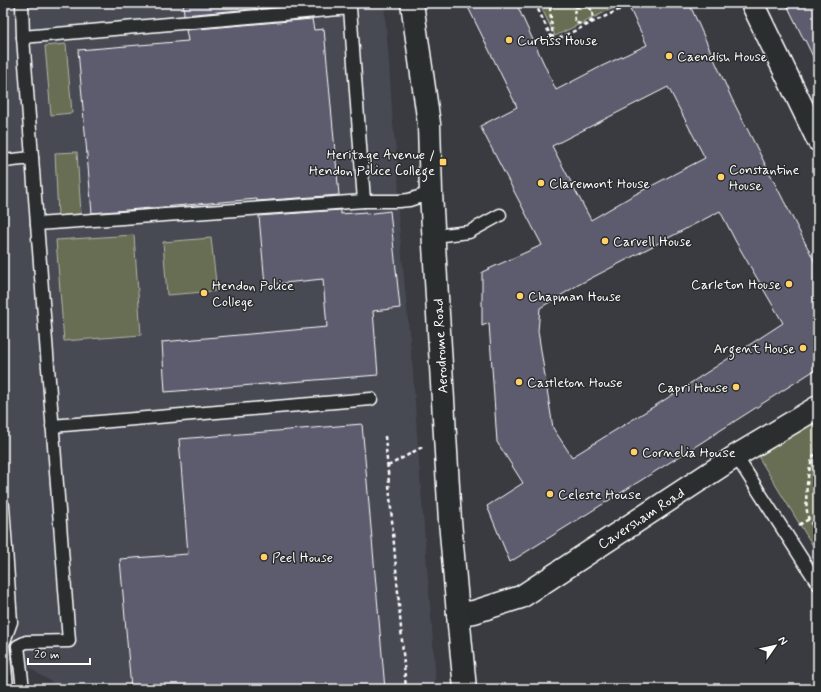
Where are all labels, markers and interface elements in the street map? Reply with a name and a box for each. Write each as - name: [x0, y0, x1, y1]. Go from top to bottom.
- place label: Curtiss House: [517, 32, 598, 50]
- marker: Curtiss House: [504, 35, 514, 45]
- place label: Caendish House: [677, 48, 768, 66]
- marker: Caendish House: [664, 51, 674, 61]
- place label: Heritage Avenue / Hendon Police College: [309, 146, 435, 182]
- marker: Heritage Avenue / Hendon Police College: [438, 157, 448, 167]
- place label: Constantine House: [729, 161, 800, 195]
- marker: Constantine House: [716, 172, 726, 182]
- place label: Claremont House: [549, 175, 651, 193]
- marker: Claremont House: [536, 178, 546, 188]
- place label: Carvell House: [613, 233, 692, 251]
- marker: Carvell House: [600, 236, 610, 246]
- place label: Carleton House: [691, 276, 781, 294]
- place label: Hendon Police College: [212, 277, 294, 311]
- marker: Carleton House: [784, 279, 794, 289]
- marker: Hendon Police College: [199, 288, 209, 298]
- place label: Chapman House: [528, 288, 621, 306]
- marker: Chapman House: [515, 291, 525, 301]
- street label: Aerodrome Road: [430, 298, 452, 394]
- place label: Argent House: [714, 340, 795, 360]
- marker: Argent House: [798, 343, 808, 353]
- place label: Castleton House: [527, 374, 623, 392]
- marker: Castleton House: [514, 377, 524, 387]
- place label: Capri House: [657, 379, 728, 397]
- marker: Capri House: [731, 382, 741, 392]
- place label: Cornelia House: [642, 444, 736, 462]
- marker: Cornelia House: [629, 447, 639, 457]
- street label: Caversham Road: [595, 484, 688, 554]
- place label: Celeste House: [558, 486, 641, 504]
- marker: Celeste House: [545, 489, 555, 499]
- place label: Peel House: [272, 549, 333, 567]
- marker: Peel House: [259, 552, 269, 562]
- north arrow: [755, 626, 795, 666]
- text: N: [775, 634, 790, 648]
- scale bar: [28, 640, 90, 666]
- text: 20 m: [34, 647, 60, 663]

